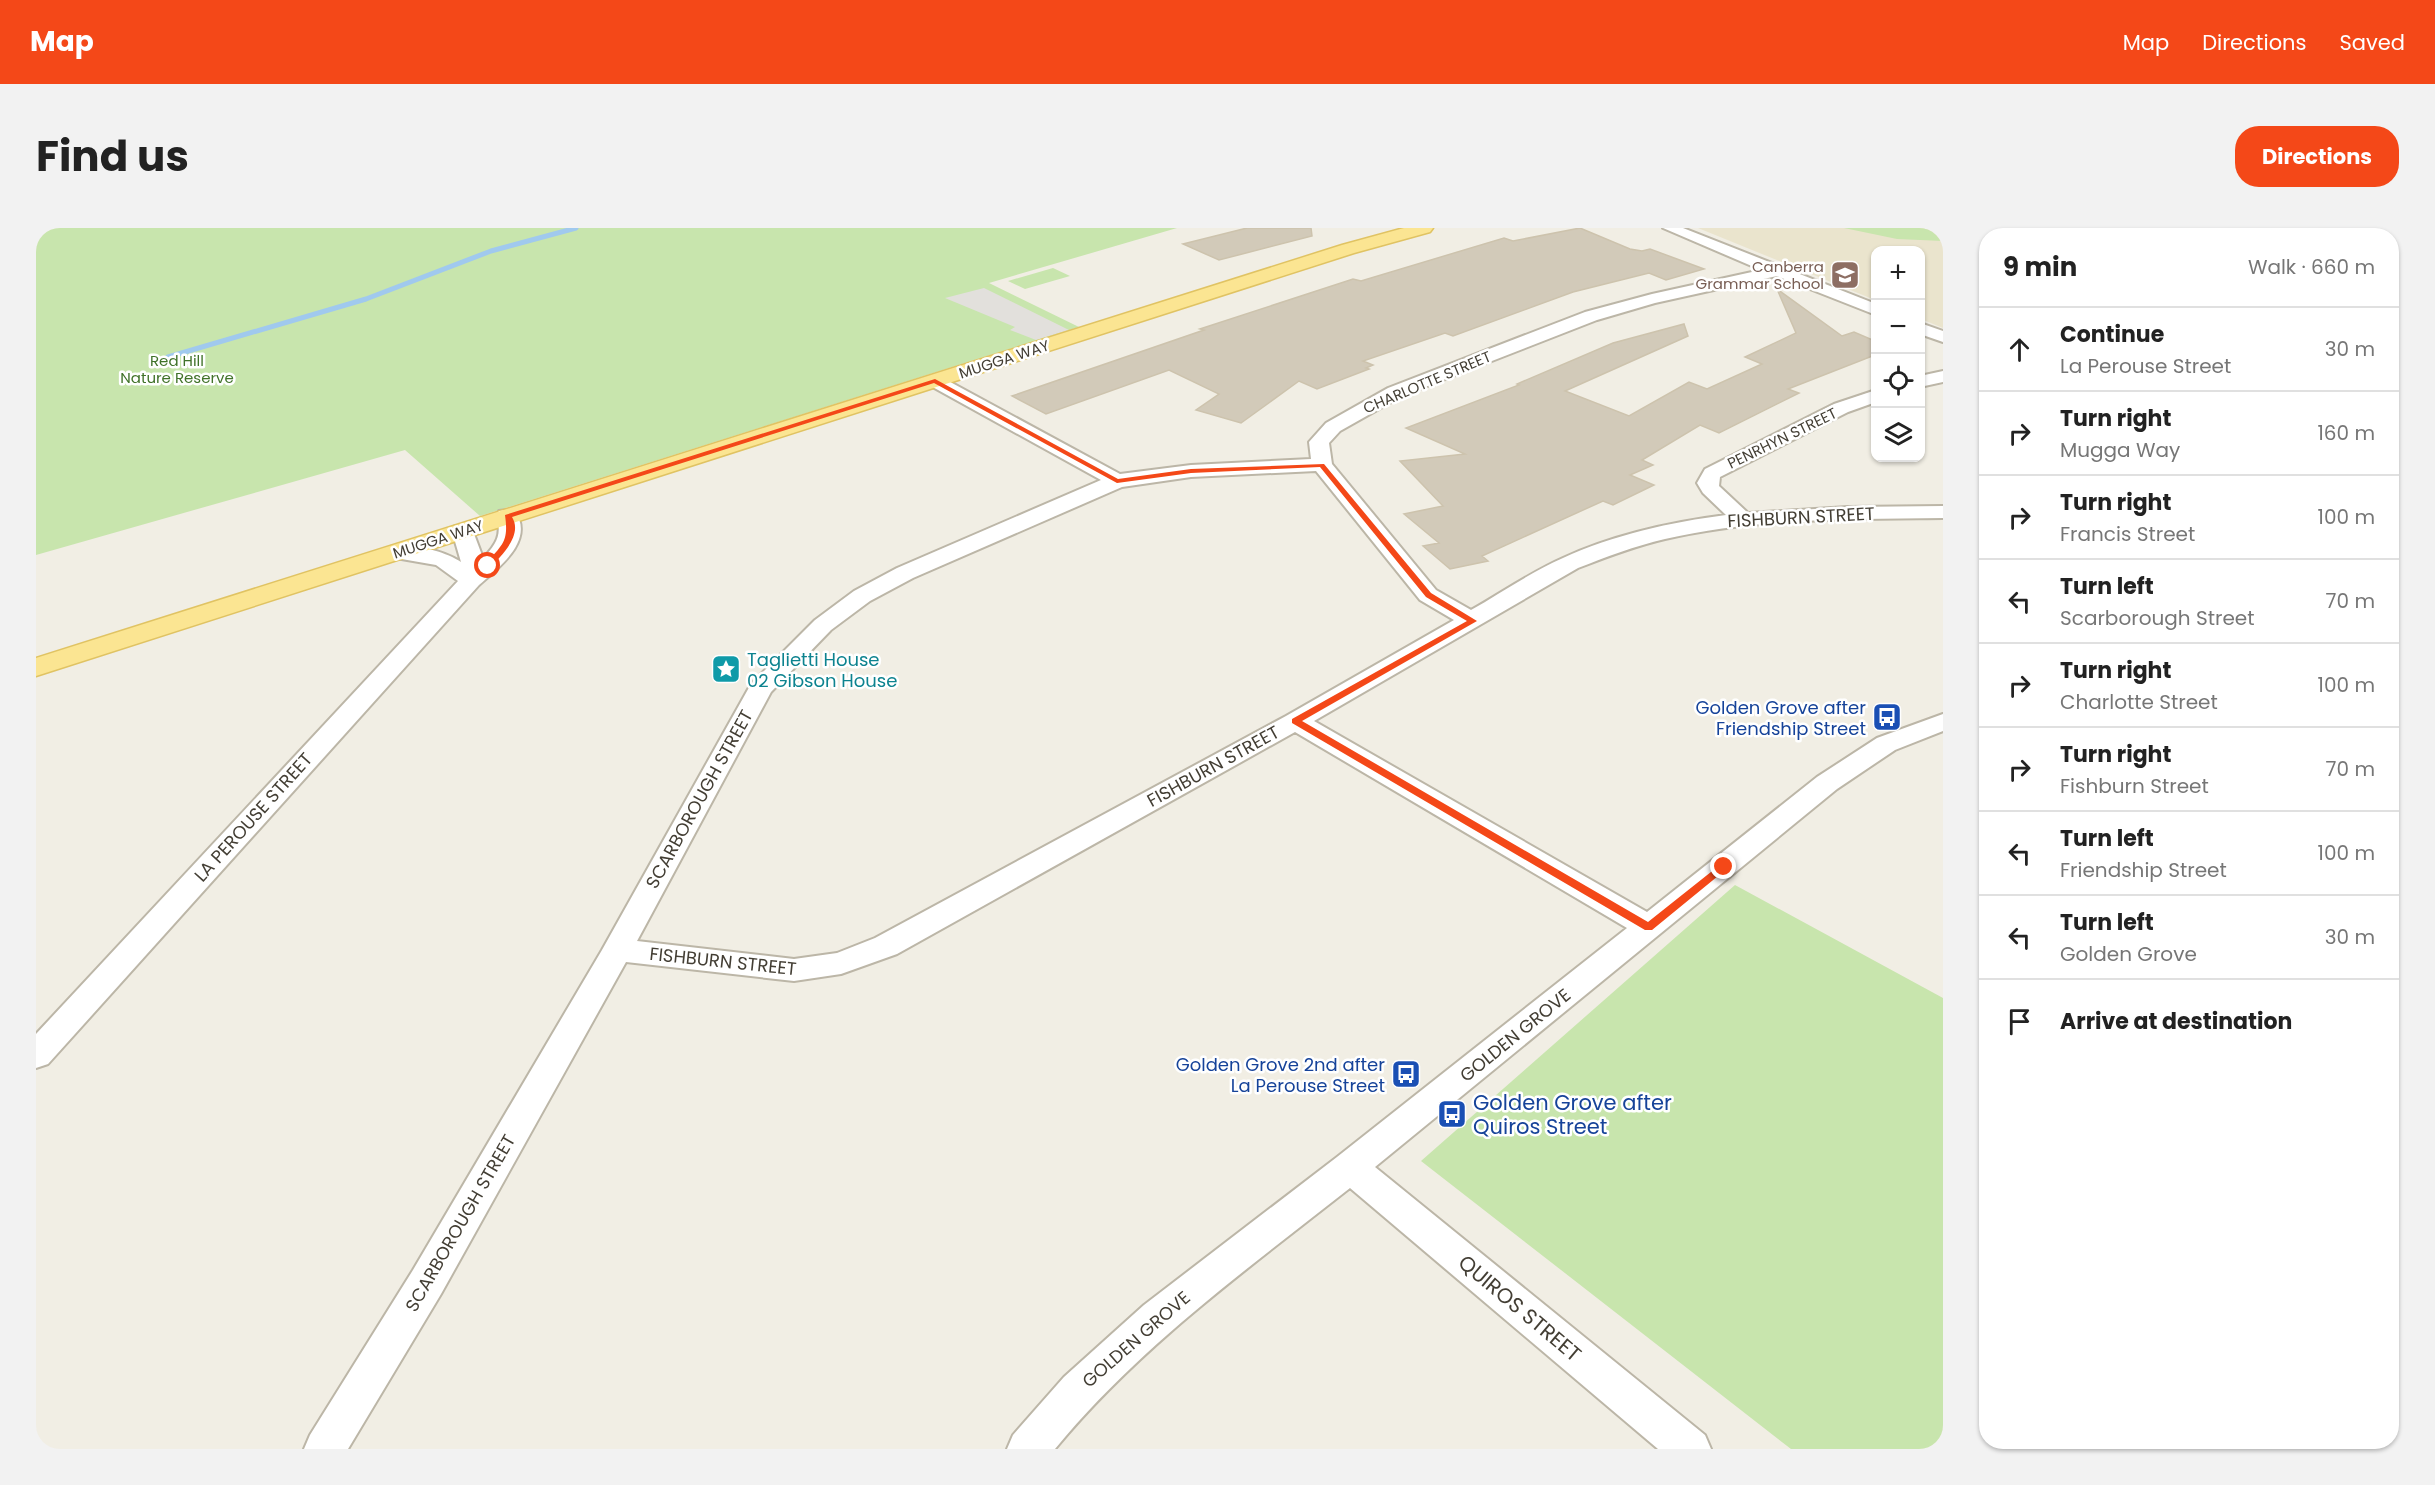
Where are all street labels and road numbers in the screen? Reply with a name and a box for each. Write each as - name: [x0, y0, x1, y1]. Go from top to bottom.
- street label: MUGGA WAY: [956, 334, 1052, 384]
- street label: CHARLOTTE STREET: [1360, 346, 1494, 418]
- street label: PENRHYN STREET: [1724, 402, 1840, 474]
- street label: FISHBURN STREET: [1727, 501, 1876, 533]
- street label: MUGGA WAY: [390, 514, 486, 564]
- street label: SCARBOROUGH STREET: [639, 705, 759, 893]
- street label: FISHBURN STREET: [1142, 719, 1284, 813]
- street label: LA PEROUSE STREET: [188, 747, 318, 887]
- street label: FISHBURN STREET: [648, 941, 798, 981]
- street label: GOLDEN GROVE: [1454, 983, 1576, 1087]
- street label: SCARBOROUGH STREET: [399, 1130, 521, 1316]
- street label: QUIROS STREET: [1452, 1248, 1588, 1368]
- street label: GOLDEN GROVE: [1077, 1285, 1195, 1393]

